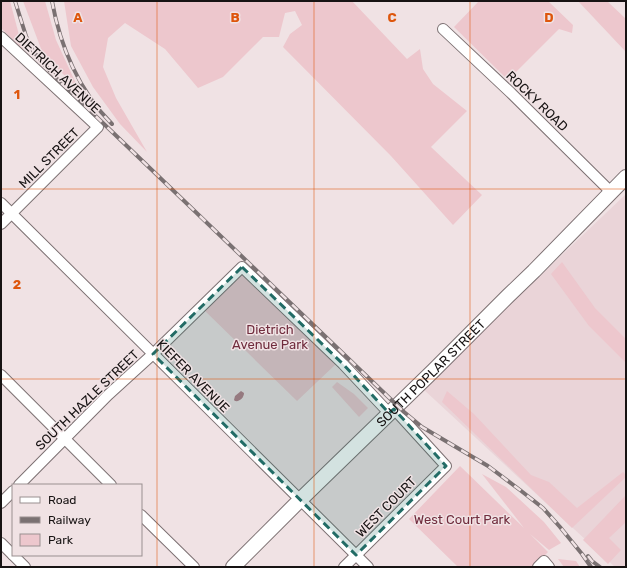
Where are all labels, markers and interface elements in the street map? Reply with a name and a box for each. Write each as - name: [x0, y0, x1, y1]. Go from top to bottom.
- text: A: [73, 10, 83, 25]
- text: B: [230, 10, 240, 25]
- text: C: [387, 10, 397, 25]
- text: D: [544, 10, 554, 25]
- street label: DIETRICH AVENUE: [12, 30, 104, 116]
- street label: ROCKY ROAD: [503, 68, 571, 134]
- text: 1: [14, 87, 20, 102]
- street label: MILL STREET: [16, 125, 82, 191]
- text: 2: [13, 277, 21, 292]
- street label: SOUTH POPLAR STREET: [373, 316, 488, 430]
- park label: Dietrich Avenue Park: [232, 322, 308, 352]
- street label: KIEFER AVENUE: [154, 337, 233, 416]
- street label: SOUTH HAZLE STREET: [32, 347, 142, 453]
- street label: WEST COURT: [353, 473, 420, 540]
- legend: [12, 484, 142, 556]
- text: Road: [48, 493, 76, 507]
- park label: West Court Park: [414, 512, 511, 527]
- text: Railway: [48, 513, 91, 527]
- text: Park: [48, 533, 74, 547]

